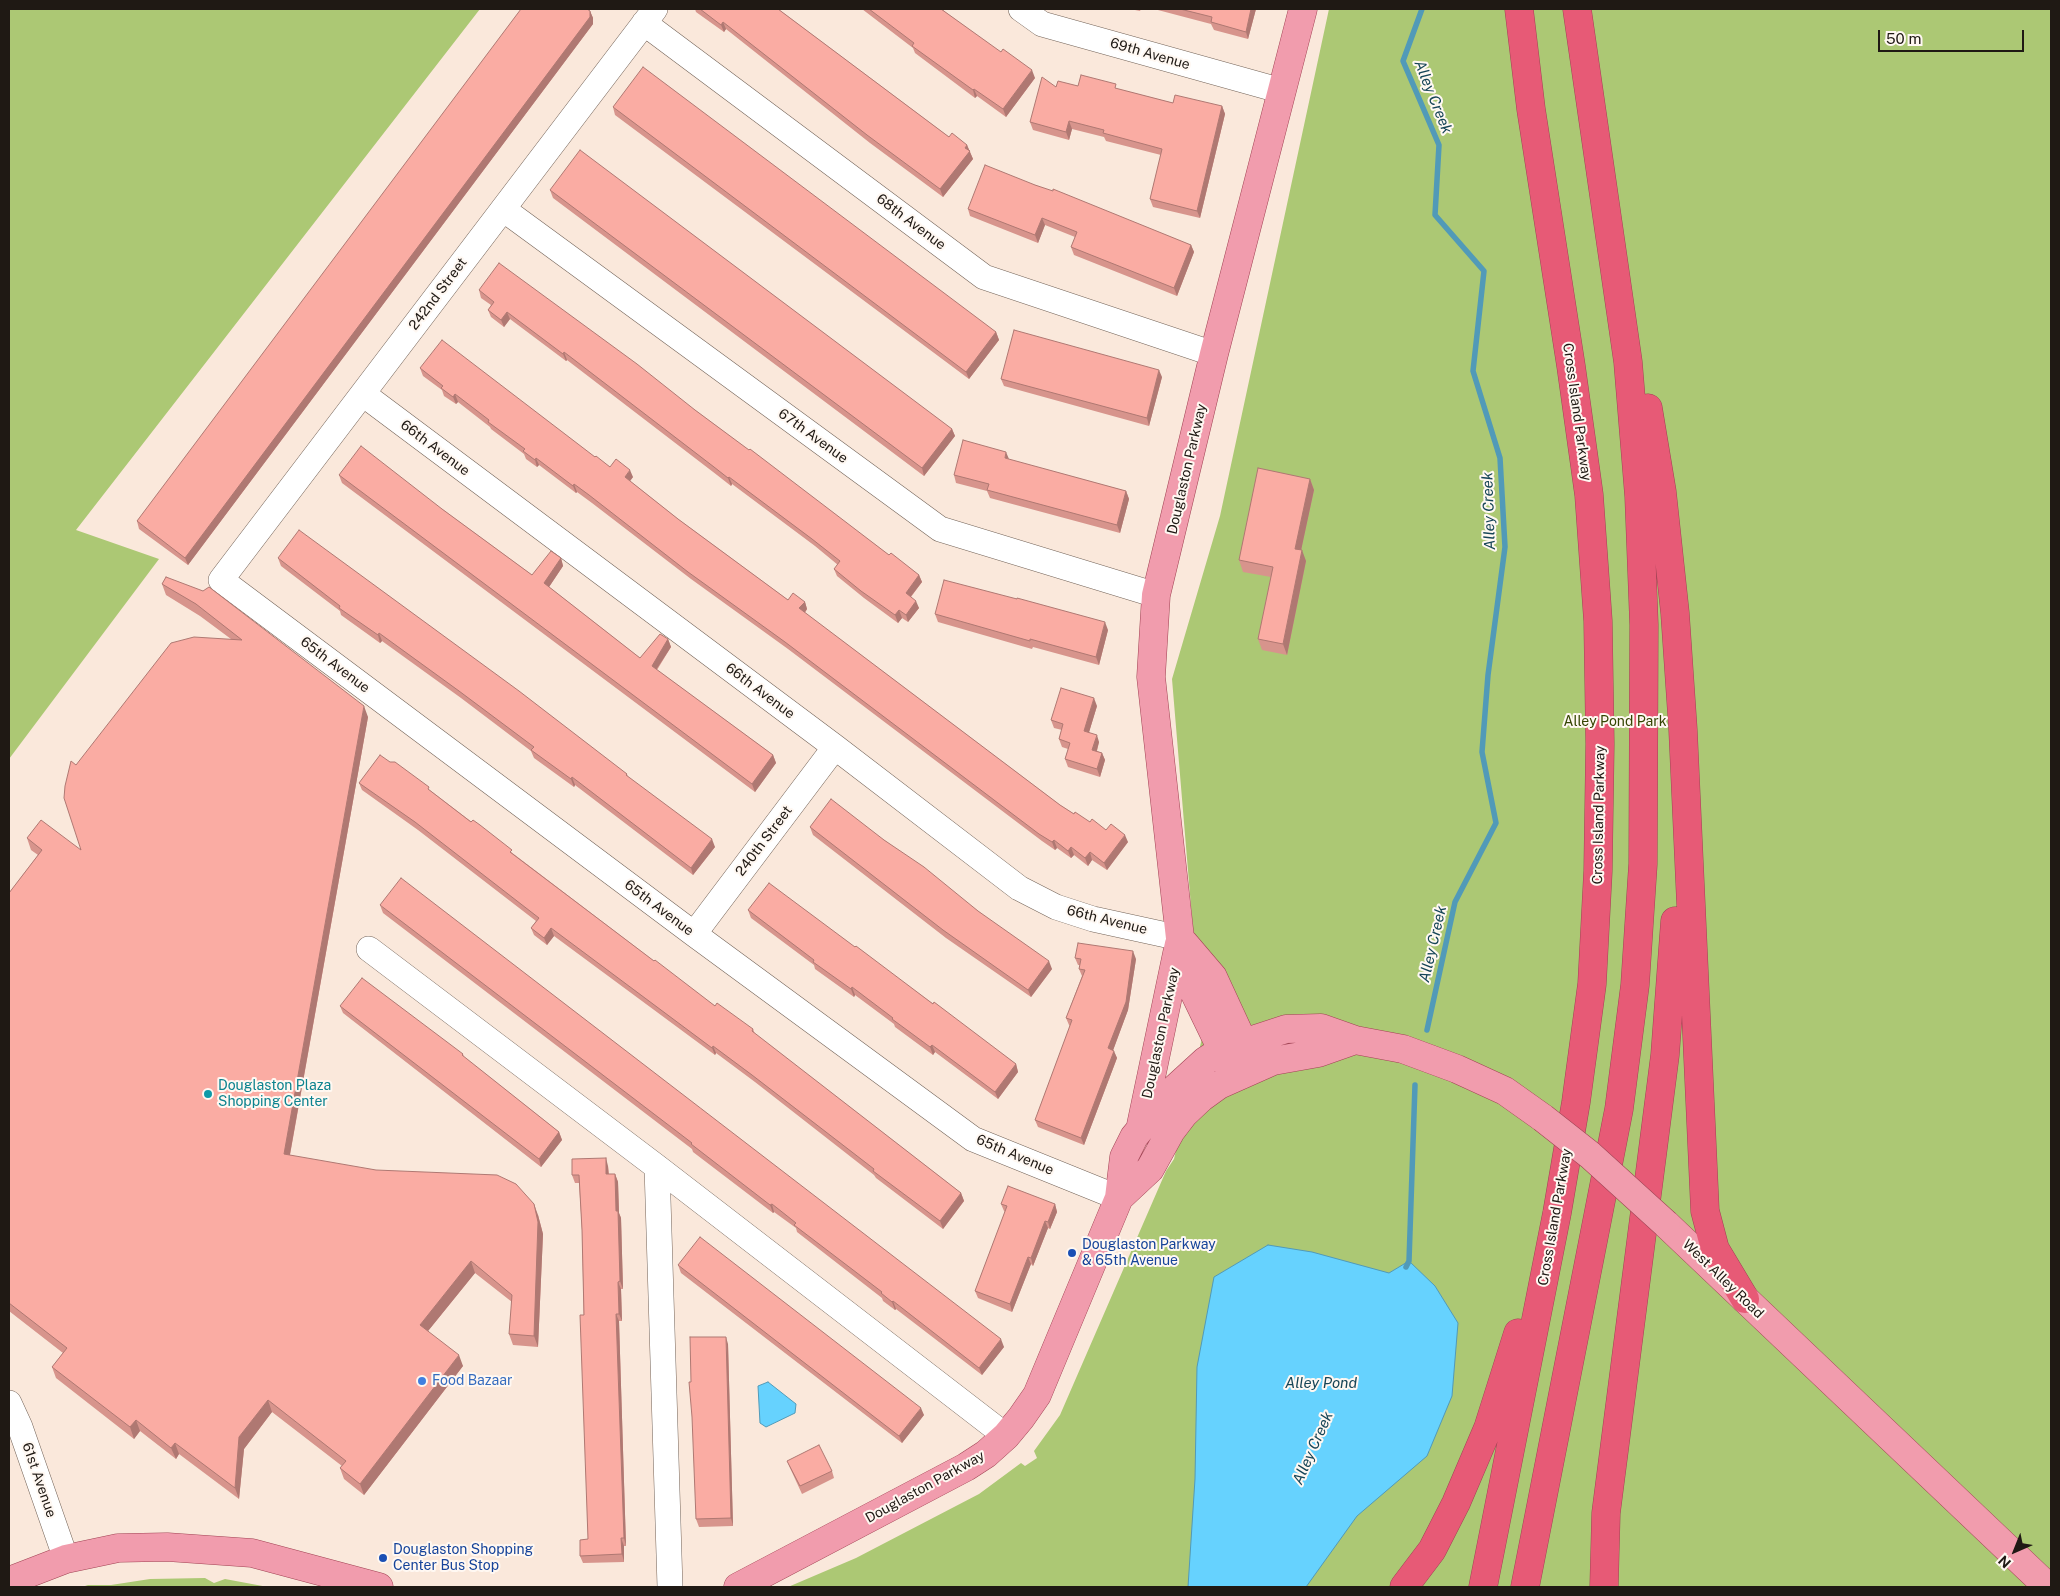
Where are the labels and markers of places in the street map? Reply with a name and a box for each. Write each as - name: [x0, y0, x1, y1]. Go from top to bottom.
- place label: Douglaston Plaza Shopping Center: [218, 1078, 331, 1110]
- marker: Douglaston Plaza Shopping Center: [202, 1088, 214, 1100]
- place label: Douglaston Parkway & 65th Avenue: [1082, 1237, 1216, 1270]
- marker: Douglaston Parkway & 65th Avenue: [1066, 1247, 1078, 1259]
- place label: Food Bazaar: [432, 1373, 513, 1389]
- marker: Food Bazaar: [416, 1375, 428, 1387]
- place label: Douglaston Shopping Center Bus Stop: [393, 1542, 533, 1574]
- marker: Douglaston Shopping Center Bus Stop: [377, 1552, 389, 1564]

